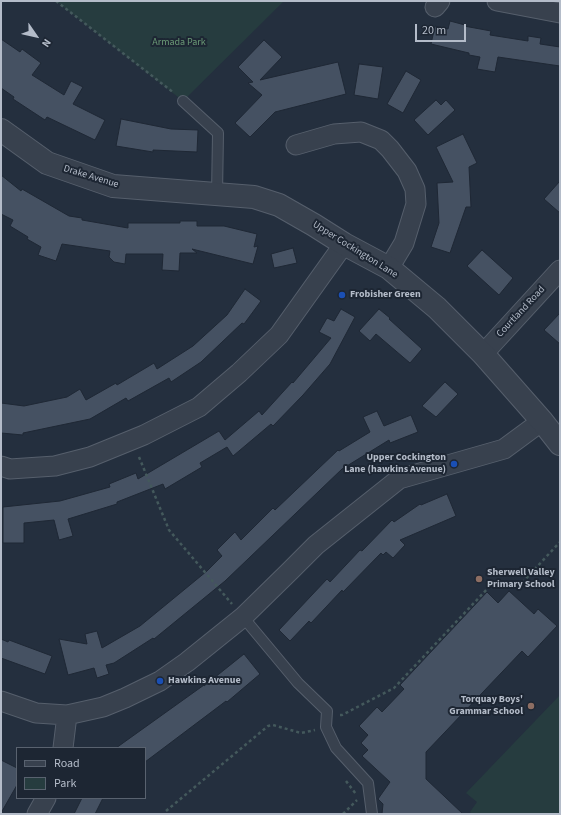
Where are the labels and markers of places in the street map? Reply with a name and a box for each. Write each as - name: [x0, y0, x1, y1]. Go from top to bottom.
- place label: Frobisher Green: [350, 289, 421, 301]
- marker: Frobisher Green: [337, 290, 347, 300]
- place label: Upper Cockington Lane (hawkins Avenue): [344, 452, 446, 476]
- marker: Upper Cockington Lane (hawkins Avenue): [449, 459, 459, 469]
- place label: Sherwell Valley Primary School: [487, 567, 555, 590]
- marker: Sherwell Valley Primary School: [474, 574, 484, 584]
- place label: Hawkins Avenue: [168, 675, 241, 687]
- marker: Hawkins Avenue: [155, 676, 165, 686]
- place label: Torquay Boys' Grammar School: [449, 694, 523, 718]
- marker: Torquay Boys' Grammar School: [526, 701, 536, 711]

